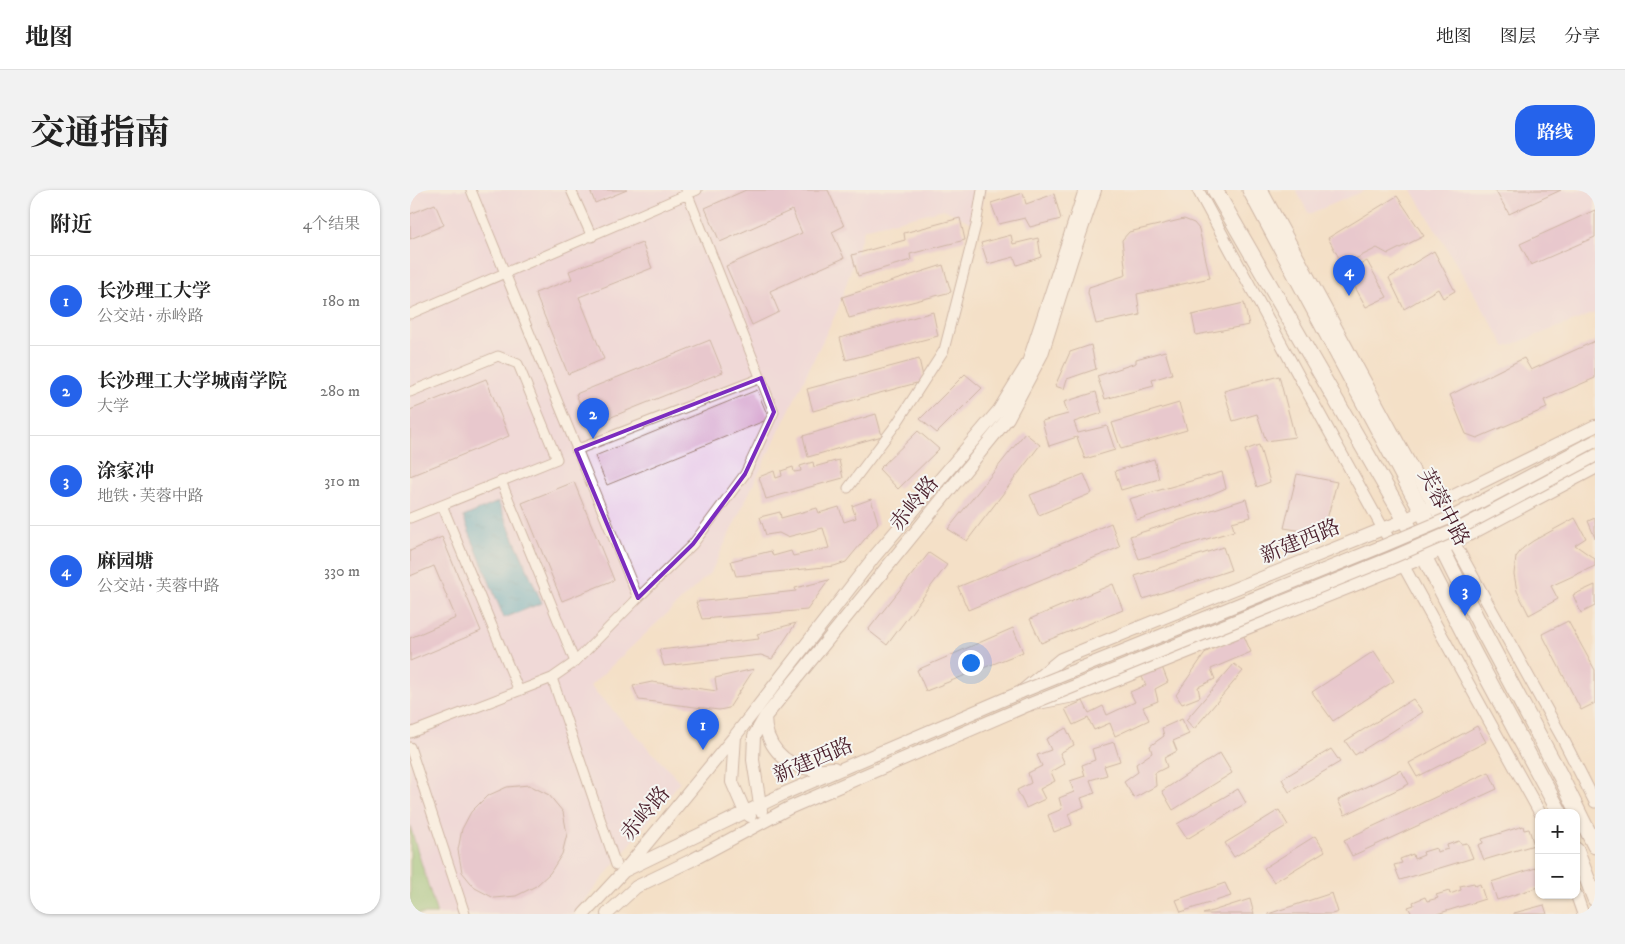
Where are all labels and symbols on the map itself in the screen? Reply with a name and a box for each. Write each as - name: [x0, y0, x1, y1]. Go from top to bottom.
- pin: 4: [1333, 255, 1365, 296]
- pin: 2: [577, 398, 609, 439]
- street label: 芙蓉中路: [1412, 464, 1474, 551]
- street label: 赤岭路: [885, 471, 945, 536]
- street label: 新建西路: [1257, 514, 1344, 570]
- pin: 3: [1449, 575, 1481, 616]
- your location: [958, 650, 984, 676]
- pin: 1: [687, 709, 719, 750]
- street label: 新建西路: [770, 733, 857, 789]
- street label: 赤岭路: [616, 781, 676, 846]

